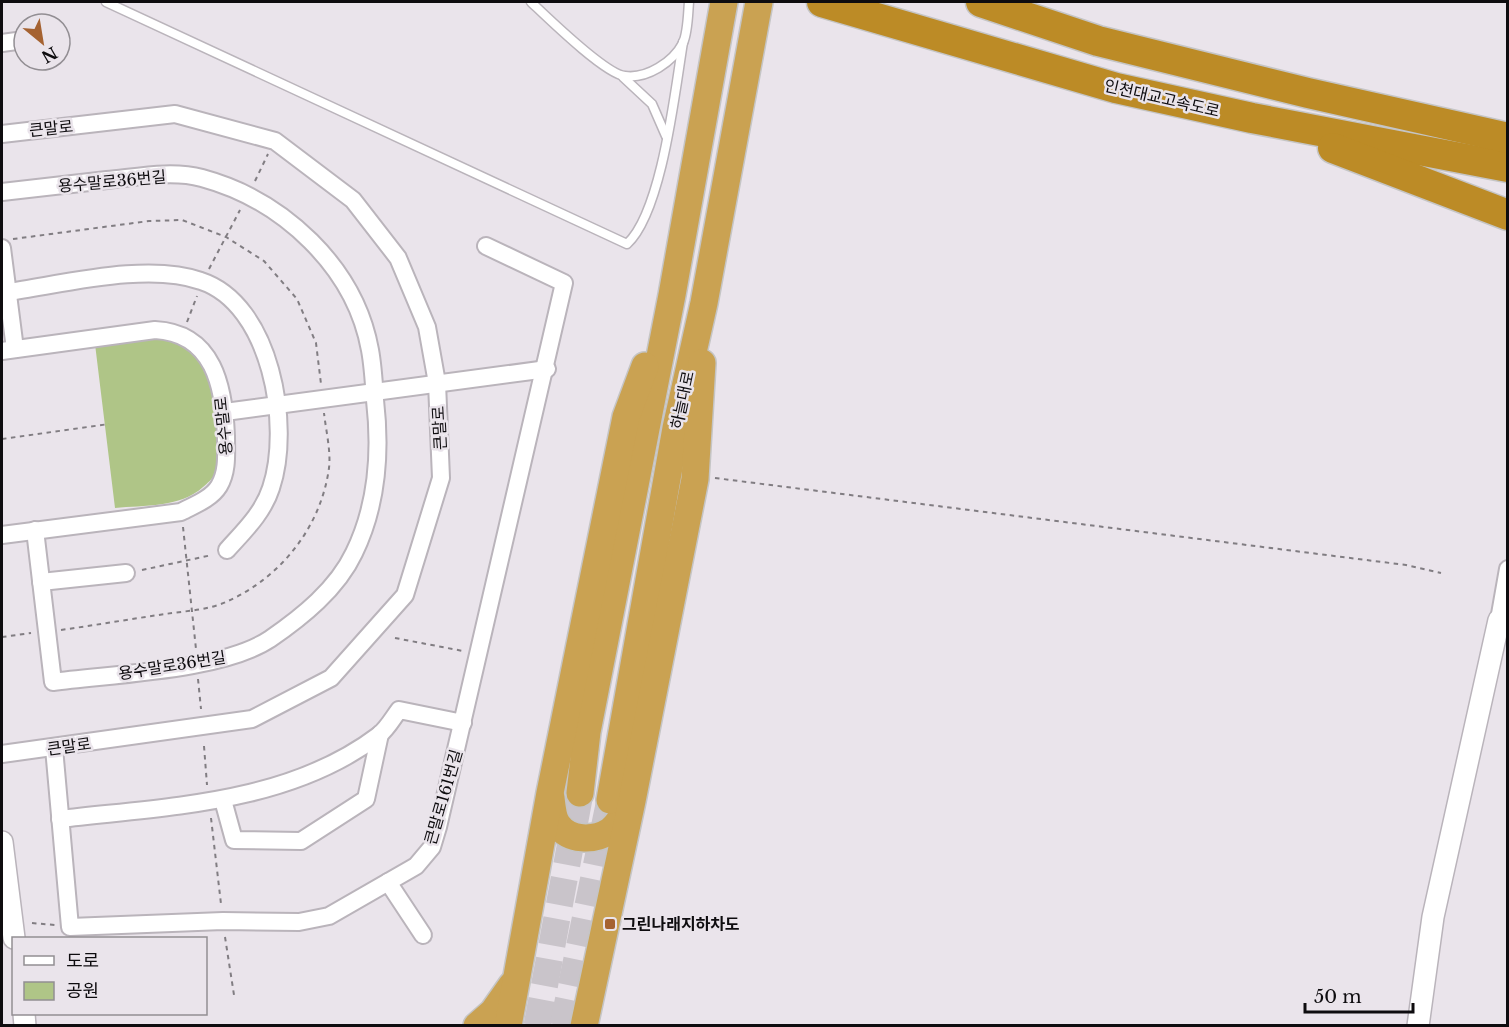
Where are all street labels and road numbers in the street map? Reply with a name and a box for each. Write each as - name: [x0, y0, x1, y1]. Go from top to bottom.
- street label: 인천대교고속도로: [1102, 75, 1222, 121]
- street label: 큰말로: [28, 116, 74, 140]
- street label: 용수말로36번길: [57, 166, 167, 196]
- street label: 하늘대로: [666, 369, 698, 431]
- street label: 용수말로: [210, 395, 236, 456]
- street label: 큰말로: [428, 405, 450, 451]
- street label: 용수말로36번길: [117, 647, 227, 683]
- street label: 큰말로: [46, 733, 93, 759]
- street label: 큰말로161번길: [420, 747, 466, 847]

